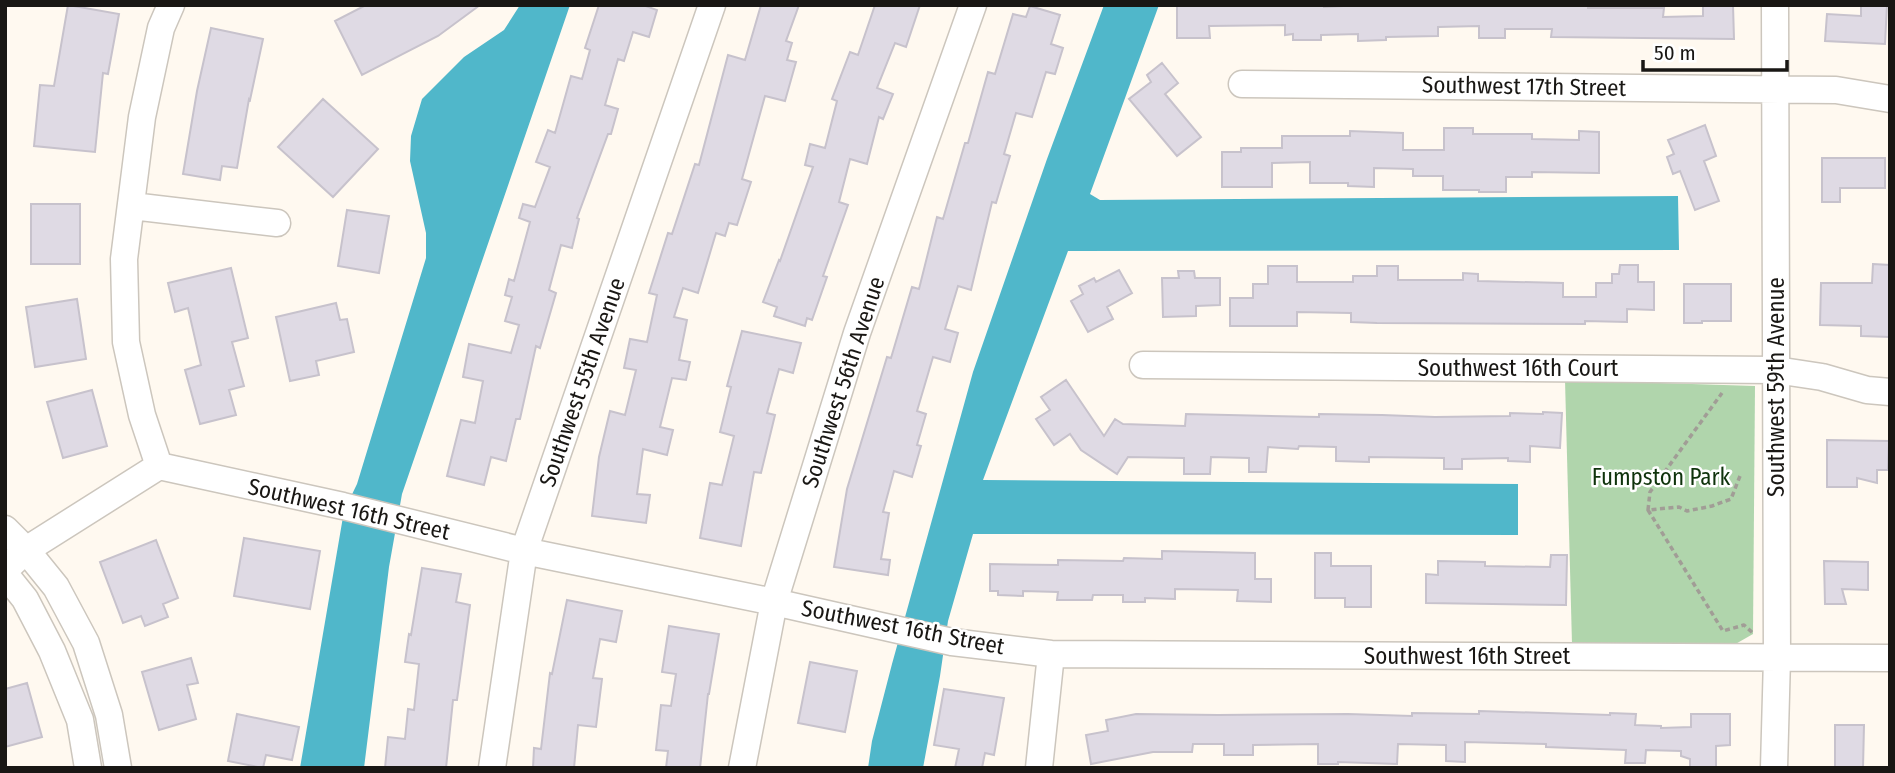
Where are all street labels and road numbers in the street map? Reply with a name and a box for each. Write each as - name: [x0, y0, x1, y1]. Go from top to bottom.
- street label: Southwest 17th Street: [1422, 70, 1627, 102]
- street label: Southwest 56th Avenue: [796, 273, 890, 491]
- street label: Southwest 55th Avenue: [533, 274, 631, 490]
- street label: Southwest 59th Avenue: [1762, 277, 1790, 497]
- street label: Southwest 16th Court: [1418, 354, 1619, 382]
- street label: Southwest 16th Street: [245, 472, 453, 546]
- street label: Southwest 16th Street: [799, 594, 1007, 661]
- street label: Southwest 16th Street: [1364, 642, 1571, 670]

